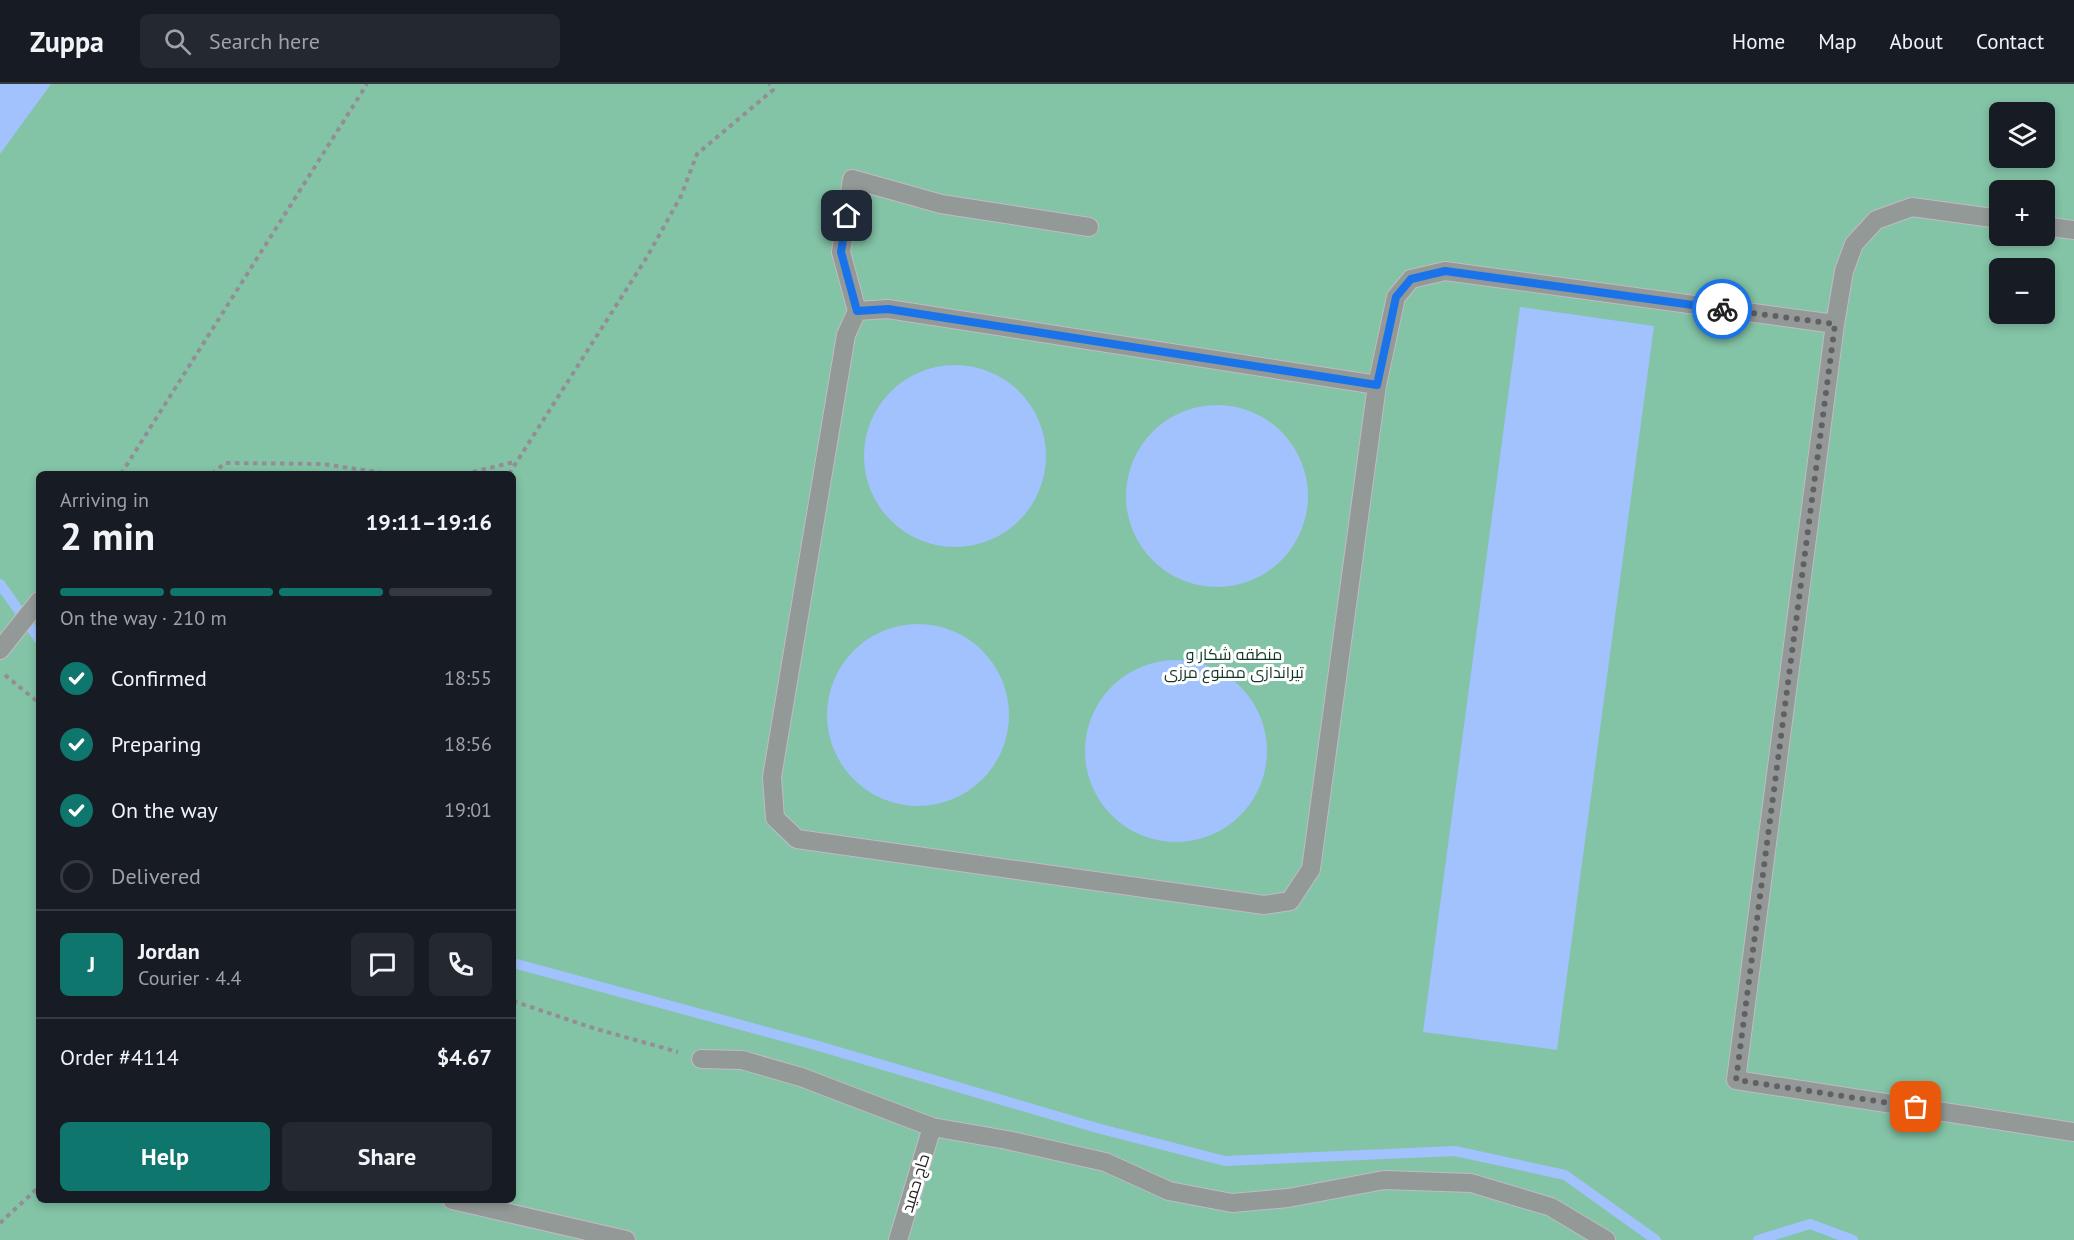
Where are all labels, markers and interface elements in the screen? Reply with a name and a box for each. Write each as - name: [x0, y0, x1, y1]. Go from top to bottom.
- search box: [140, 14, 560, 68]
- text: Zuppa: [30, 23, 104, 60]
- icon: search: [161, 25, 194, 58]
- text: Search here: [209, 27, 320, 55]
- text: Home: [1732, 28, 1785, 55]
- text: Map: [1818, 28, 1857, 55]
- text: About: [1890, 28, 1943, 55]
- text: Contact: [1976, 28, 2044, 55]
- map controls: [1989, 102, 2055, 324]
- button: layers: [1989, 102, 2055, 168]
- button: +: [1989, 180, 2055, 246]
- pin: [821, 190, 872, 241]
- icon: home: [830, 199, 863, 232]
- button: −: [1989, 258, 2055, 324]
- courier: [1692, 279, 1752, 339]
- icon: bike: [1706, 293, 1739, 326]
- text: Arriving in: [60, 487, 149, 513]
- text: 19:11–19:16: [366, 508, 492, 536]
- text: 2 min: [60, 510, 155, 561]
- text: On the way · 210 m: [60, 605, 227, 631]
- park label: منطقه شکار و تیراندازی ممنوع مرزی: [1164, 644, 1305, 684]
- icon: check: [60, 662, 93, 695]
- text: Confirmed: [111, 664, 207, 692]
- text: 18:55: [444, 665, 492, 691]
- icon: check: [60, 728, 93, 761]
- text: Preparing: [111, 730, 201, 758]
- text: 18:56: [444, 731, 492, 757]
- icon: check: [60, 794, 93, 827]
- text: On the way: [111, 796, 218, 824]
- text: 19:01: [444, 797, 492, 823]
- text: Delivered: [111, 862, 201, 890]
- button: chat: [351, 933, 414, 996]
- button: phone: [429, 933, 492, 996]
- text: Jordan: [138, 937, 200, 965]
- text: J: [88, 950, 95, 978]
- text: Courier · 4.4: [138, 965, 241, 991]
- text: Order #4114: [60, 1043, 179, 1071]
- text: $4.67: [437, 1043, 492, 1071]
- pin: [1890, 1081, 1941, 1132]
- icon: bag: [1899, 1090, 1932, 1123]
- button: Help: [60, 1122, 270, 1191]
- button: Share: [282, 1122, 492, 1191]
- street label: حاج حمید: [897, 1151, 935, 1215]

